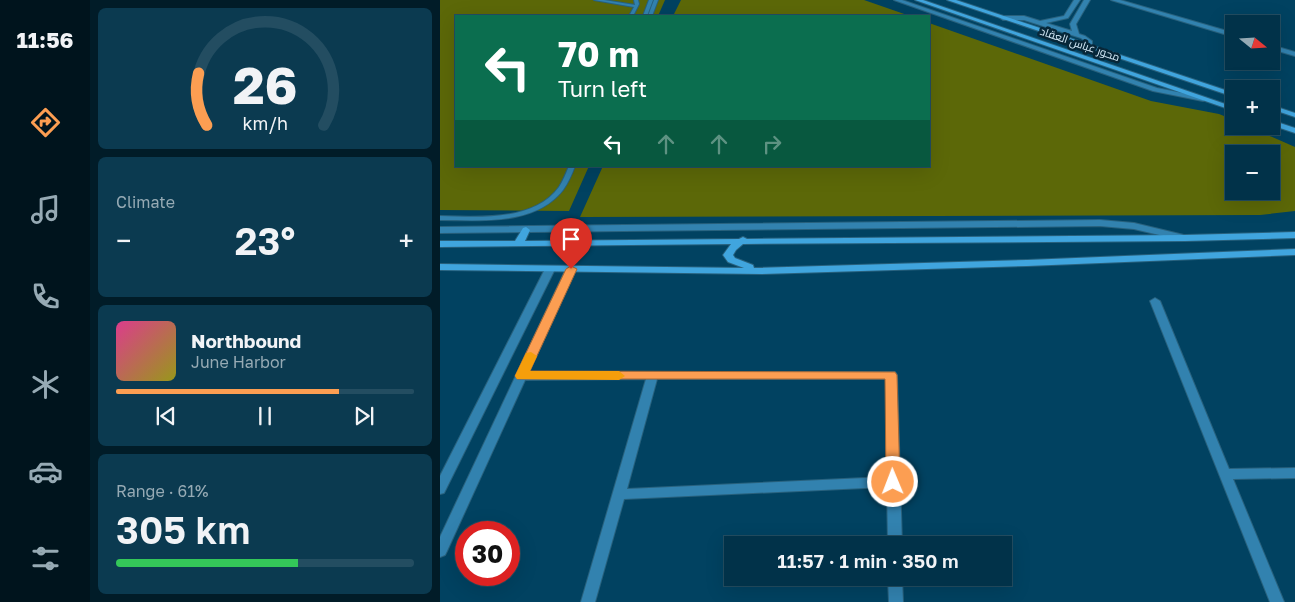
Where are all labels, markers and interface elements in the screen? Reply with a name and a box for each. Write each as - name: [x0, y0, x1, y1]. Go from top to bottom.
- north arrow: [1225, 15, 1280, 70]
- map controls: [1225, 15, 1280, 200]
- street label: محور عباس العقاد: [1038, 24, 1122, 64]
- text: 11:56: [16, 26, 74, 53]
- text: 70 m: [558, 33, 639, 75]
- icon: left: [475, 35, 540, 100]
- text: 26: [233, 53, 297, 115]
- text: Turn left: [558, 75, 647, 102]
- button: +: [1225, 80, 1280, 135]
- icon: directions: [28, 105, 63, 140]
- text: km/h: [242, 112, 288, 134]
- icon: left: [599, 130, 627, 158]
- icon: ahead: [652, 130, 680, 158]
- icon: ahead: [705, 130, 733, 158]
- icon: right: [758, 130, 786, 158]
- button: −: [1225, 145, 1280, 200]
- icon: music: [28, 192, 63, 227]
- text: Climate: [116, 192, 175, 212]
- text: 23°: [235, 218, 295, 263]
- pin: [550, 218, 592, 269]
- text: −: [116, 224, 131, 257]
- text: +: [399, 224, 414, 257]
- icon: arrive: [557, 225, 585, 253]
- icon: phone: [28, 279, 63, 314]
- text: Northbound: [191, 329, 301, 352]
- text: June Harbor: [191, 352, 286, 372]
- icon: climate: [28, 367, 63, 402]
- icon: previous: [152, 402, 180, 430]
- icon: pause: [251, 402, 279, 430]
- icon: next: [350, 402, 378, 430]
- icon: car: [28, 454, 63, 489]
- position arrow: [866, 455, 918, 507]
- text: Range · 61%: [116, 481, 208, 501]
- text: 305 km: [116, 507, 251, 552]
- speed limit sign: 30: [455, 521, 520, 586]
- icon: filters: [28, 541, 63, 576]
- text: 11:57 · 1 min · 350 m: [777, 549, 959, 572]

